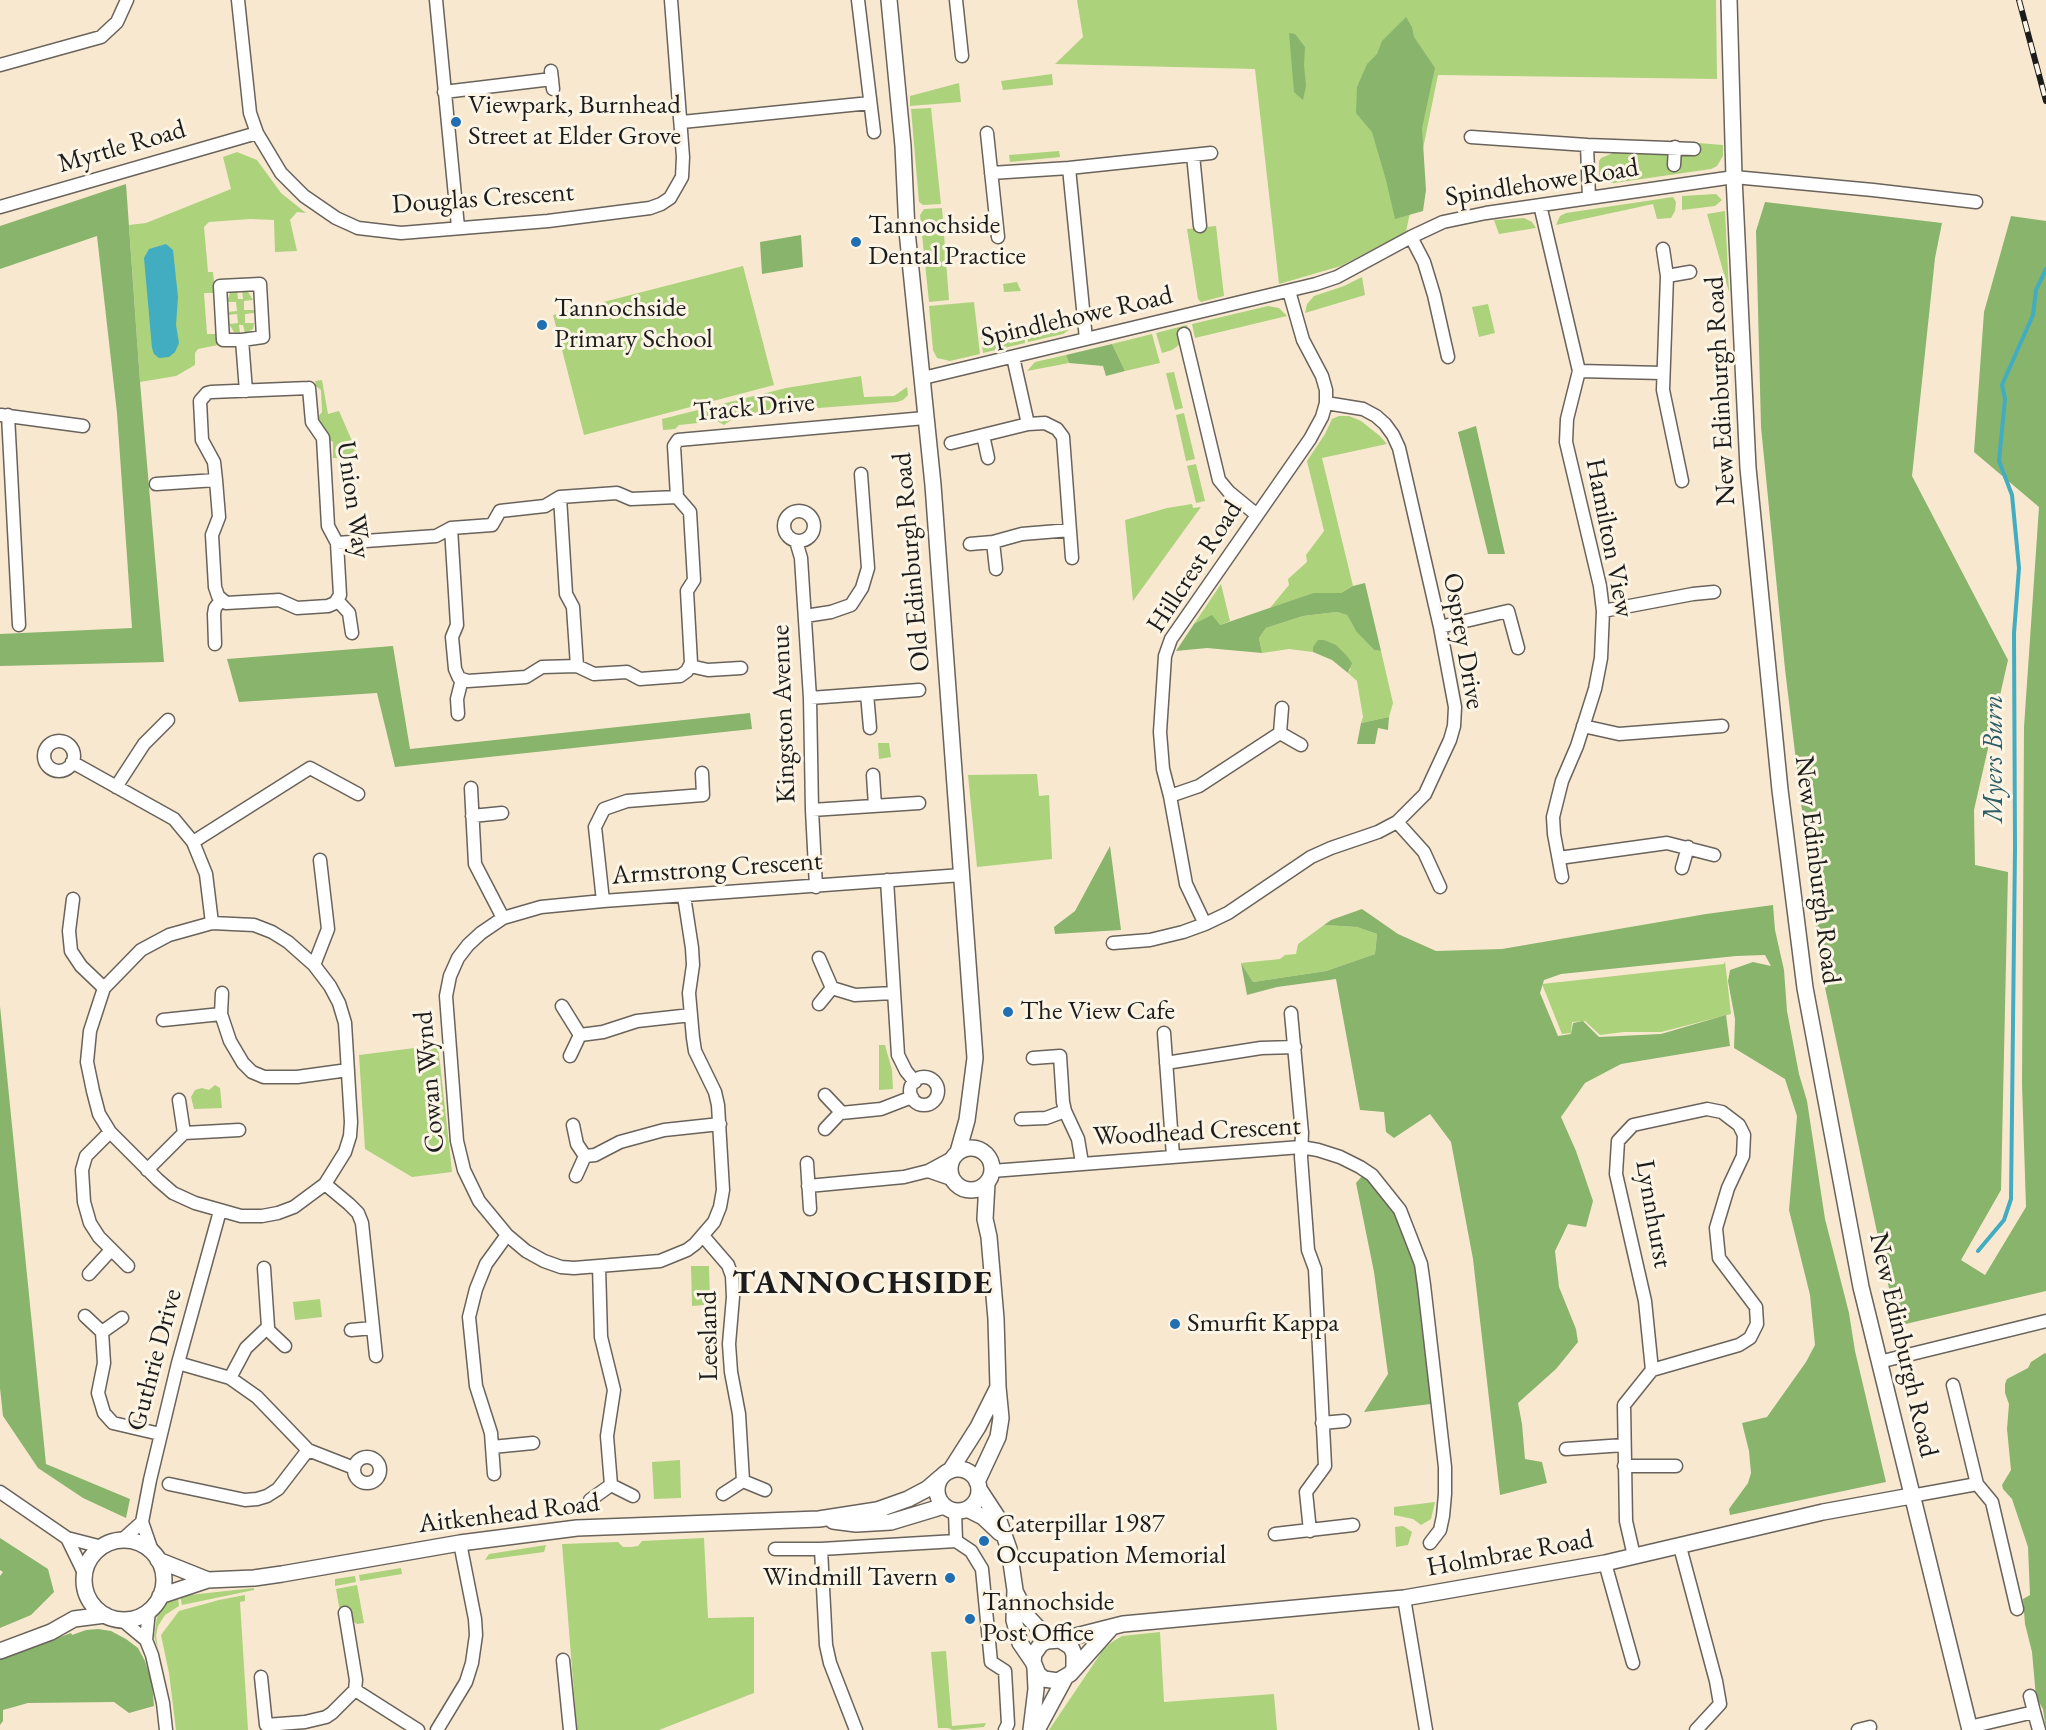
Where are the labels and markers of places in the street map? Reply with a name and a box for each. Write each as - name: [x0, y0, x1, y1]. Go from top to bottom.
- place label: Viewpark, Burnhead Street at Elder Grove: [468, 90, 681, 153]
- marker: Viewpark, Burnhead Street at Elder Grove: [449, 115, 463, 129]
- place label: Tannochside Dental Practice: [868, 210, 1026, 273]
- marker: Tannochside Dental Practice: [849, 235, 863, 249]
- place label: Tannochside Primary School: [554, 293, 713, 356]
- marker: Tannochside Primary School: [535, 318, 549, 332]
- place label: The View Cafe: [1020, 996, 1175, 1028]
- marker: The View Cafe: [1001, 1005, 1015, 1019]
- place label: Smurfit Kappa: [1187, 1308, 1339, 1340]
- marker: Smurfit Kappa: [1168, 1317, 1182, 1331]
- place label: Caterpillar 1987 Occupation Memorial: [996, 1509, 1226, 1572]
- marker: Caterpillar 1987 Occupation Memorial: [977, 1534, 991, 1548]
- place label: Windmill Tavern: [763, 1562, 938, 1594]
- marker: Windmill Tavern: [943, 1571, 957, 1585]
- place label: Tannochside Post Office: [982, 1587, 1114, 1650]
- marker: Tannochside Post Office: [963, 1612, 977, 1626]

